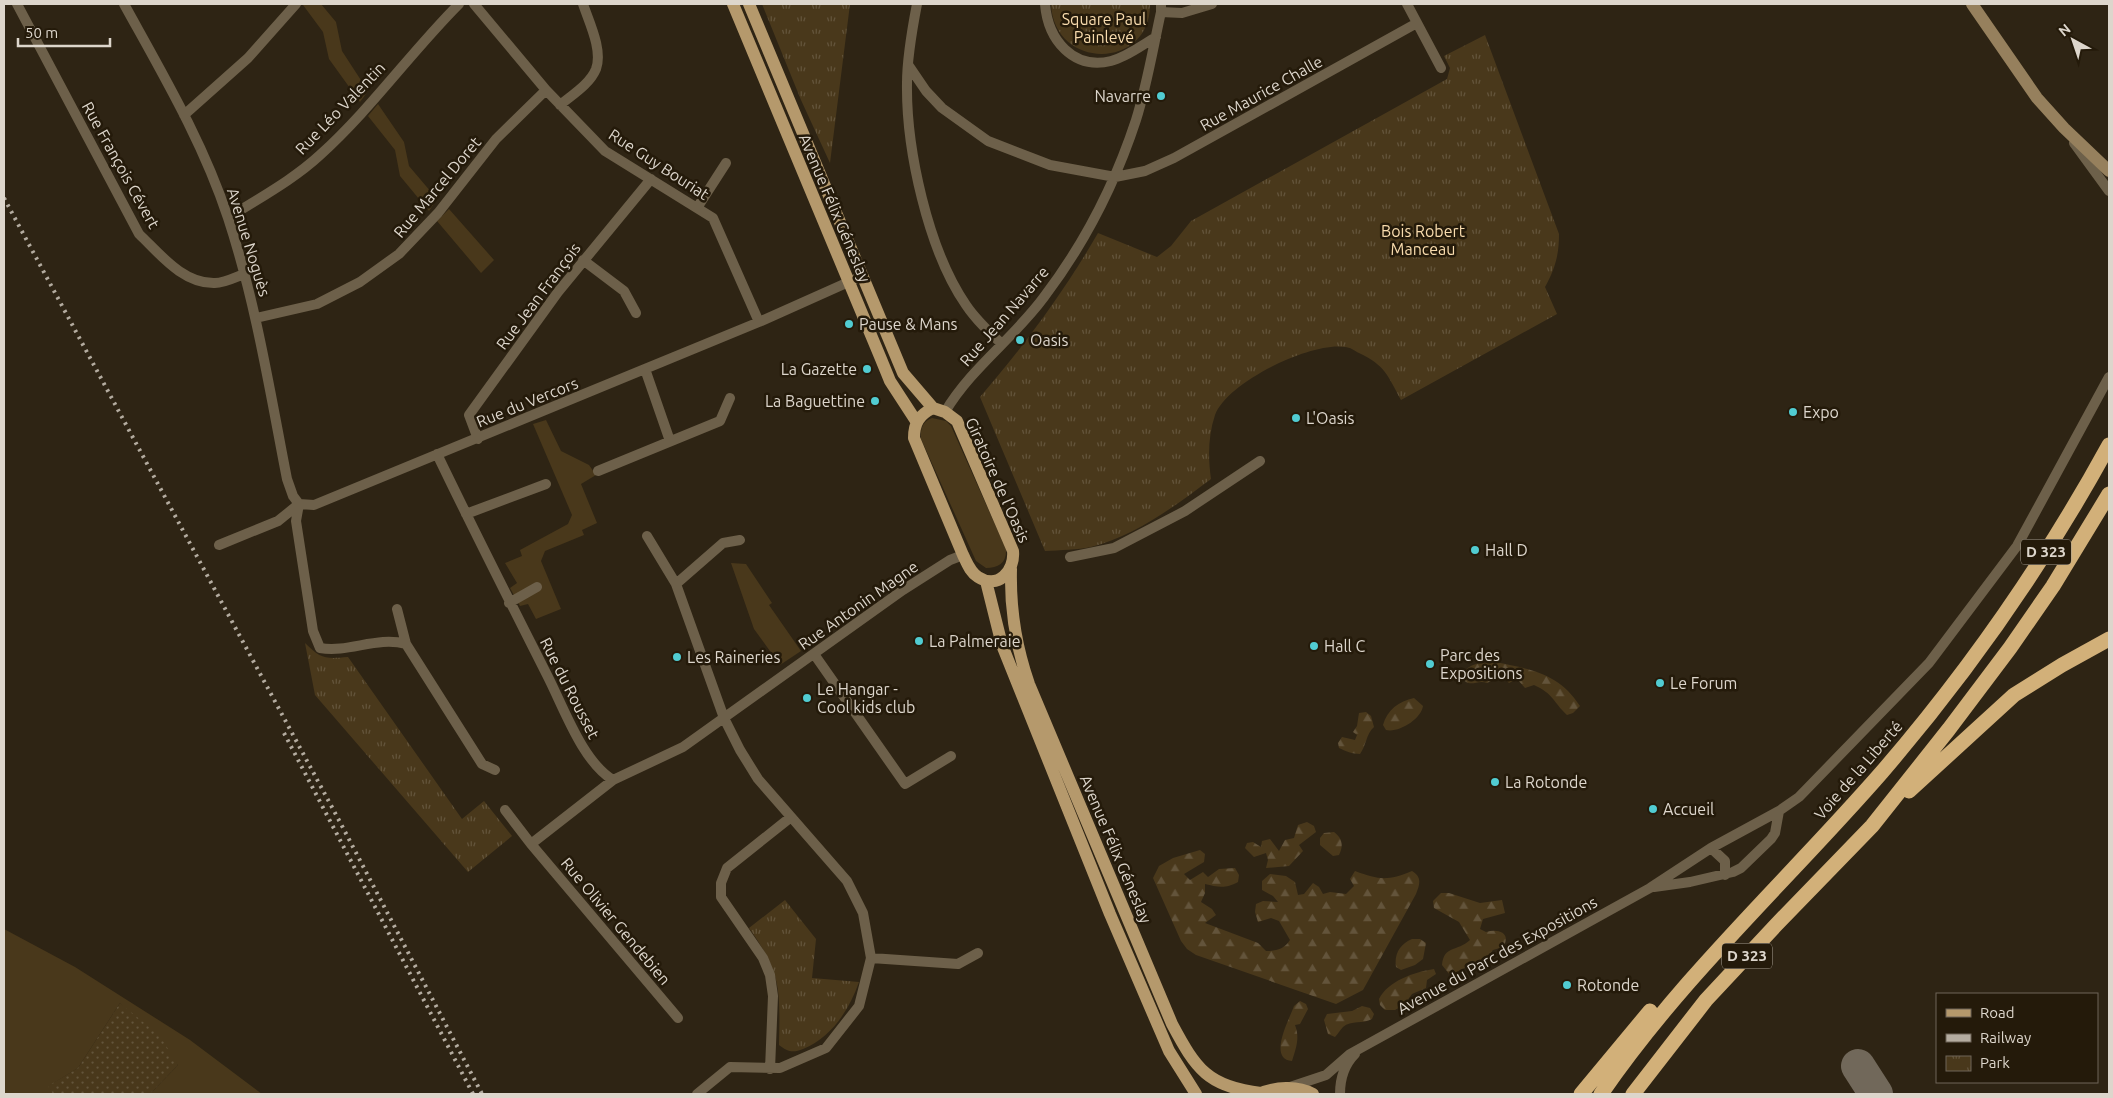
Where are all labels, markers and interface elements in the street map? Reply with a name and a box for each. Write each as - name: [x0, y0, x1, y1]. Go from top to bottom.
- park label: Square Paul Painlevé: [1062, 10, 1146, 46]
- scale bar: [18, 15, 110, 47]
- north arrow: [2048, 15, 2098, 65]
- text: N: [2055, 21, 2074, 40]
- text: 50 m: [25, 24, 58, 41]
- street label: Rue Maurice Challe: [1197, 52, 1325, 134]
- street label: Rue Léo Valentin: [291, 58, 389, 158]
- place label: Navarre: [1094, 87, 1151, 105]
- marker: Navarre: [1155, 90, 1167, 102]
- street label: Rue François Cévert: [79, 99, 164, 232]
- street label: Rue Guy Bouriat: [606, 125, 713, 203]
- street label: Avenue Félix Géneslay: [796, 131, 874, 285]
- street label: Rue Marcel Doret: [390, 133, 485, 241]
- street label: Avenue Noguès: [224, 186, 274, 298]
- park label: Bois Robert Manceau: [1381, 222, 1466, 258]
- street label: Rue Jean François: [492, 239, 584, 353]
- street label: Rue Jean Navarre: [956, 263, 1052, 369]
- place label: Pause & Mans: [859, 315, 958, 333]
- marker: Pause & Mans: [843, 318, 855, 330]
- place label: Oasis: [1030, 331, 1068, 349]
- marker: Oasis: [1014, 334, 1026, 346]
- place label: La Gazette: [781, 360, 857, 378]
- marker: La Gazette: [861, 363, 873, 375]
- street label: Rue du Vercors: [474, 373, 580, 431]
- place label: La Baguettine: [765, 392, 865, 410]
- marker: La Baguettine: [869, 395, 881, 407]
- place label: Expo: [1803, 403, 1839, 421]
- marker: Expo: [1787, 406, 1799, 418]
- place label: L'Oasis: [1306, 409, 1355, 427]
- marker: L'Oasis: [1290, 412, 1302, 424]
- street label: Giratoire de l'Oasis: [962, 415, 1034, 545]
- road number: D 323: [2021, 540, 2071, 564]
- place label: Hall D: [1485, 541, 1528, 559]
- marker: Hall D: [1469, 544, 1481, 556]
- street label: Rue Antonin Magne: [795, 557, 921, 653]
- place label: La Palmeraie: [929, 632, 1021, 650]
- street label: Rue du Rousset: [537, 634, 604, 742]
- marker: La Palmeraie: [913, 635, 925, 647]
- place label: Hall C: [1324, 637, 1365, 655]
- marker: Hall C: [1308, 640, 1320, 652]
- place label: Parc des Expositions: [1440, 646, 1522, 682]
- place label: Les Raineries: [687, 648, 780, 666]
- marker: Les Raineries: [671, 651, 683, 663]
- marker: Parc des Expositions: [1424, 658, 1436, 670]
- place label: Le Forum: [1670, 674, 1737, 692]
- marker: Le Forum: [1654, 677, 1666, 689]
- place label: Le Hangar - Cool kids club: [817, 680, 915, 716]
- marker: Le Hangar - Cool kids club: [801, 692, 813, 704]
- street label: Voie de la Liberté: [1810, 717, 1906, 823]
- street label: Avenue Félix Géneslay: [1077, 772, 1155, 926]
- place label: La Rotonde: [1505, 773, 1587, 791]
- marker: La Rotonde: [1489, 776, 1501, 788]
- place label: Accueil: [1663, 800, 1714, 818]
- marker: Accueil: [1647, 803, 1659, 815]
- street label: Rue Olivier Gendebien: [558, 854, 674, 988]
- street label: Avenue du Parc des Expositions: [1394, 892, 1600, 1018]
- road number: D 323: [1722, 944, 1772, 968]
- place label: Rotonde: [1577, 976, 1639, 994]
- marker: Rotonde: [1561, 979, 1573, 991]
- legend: [1936, 993, 2098, 1083]
- text: Road: [1980, 1004, 2015, 1021]
- text: Railway: [1980, 1029, 2031, 1046]
- text: Park: [1980, 1054, 2010, 1071]

